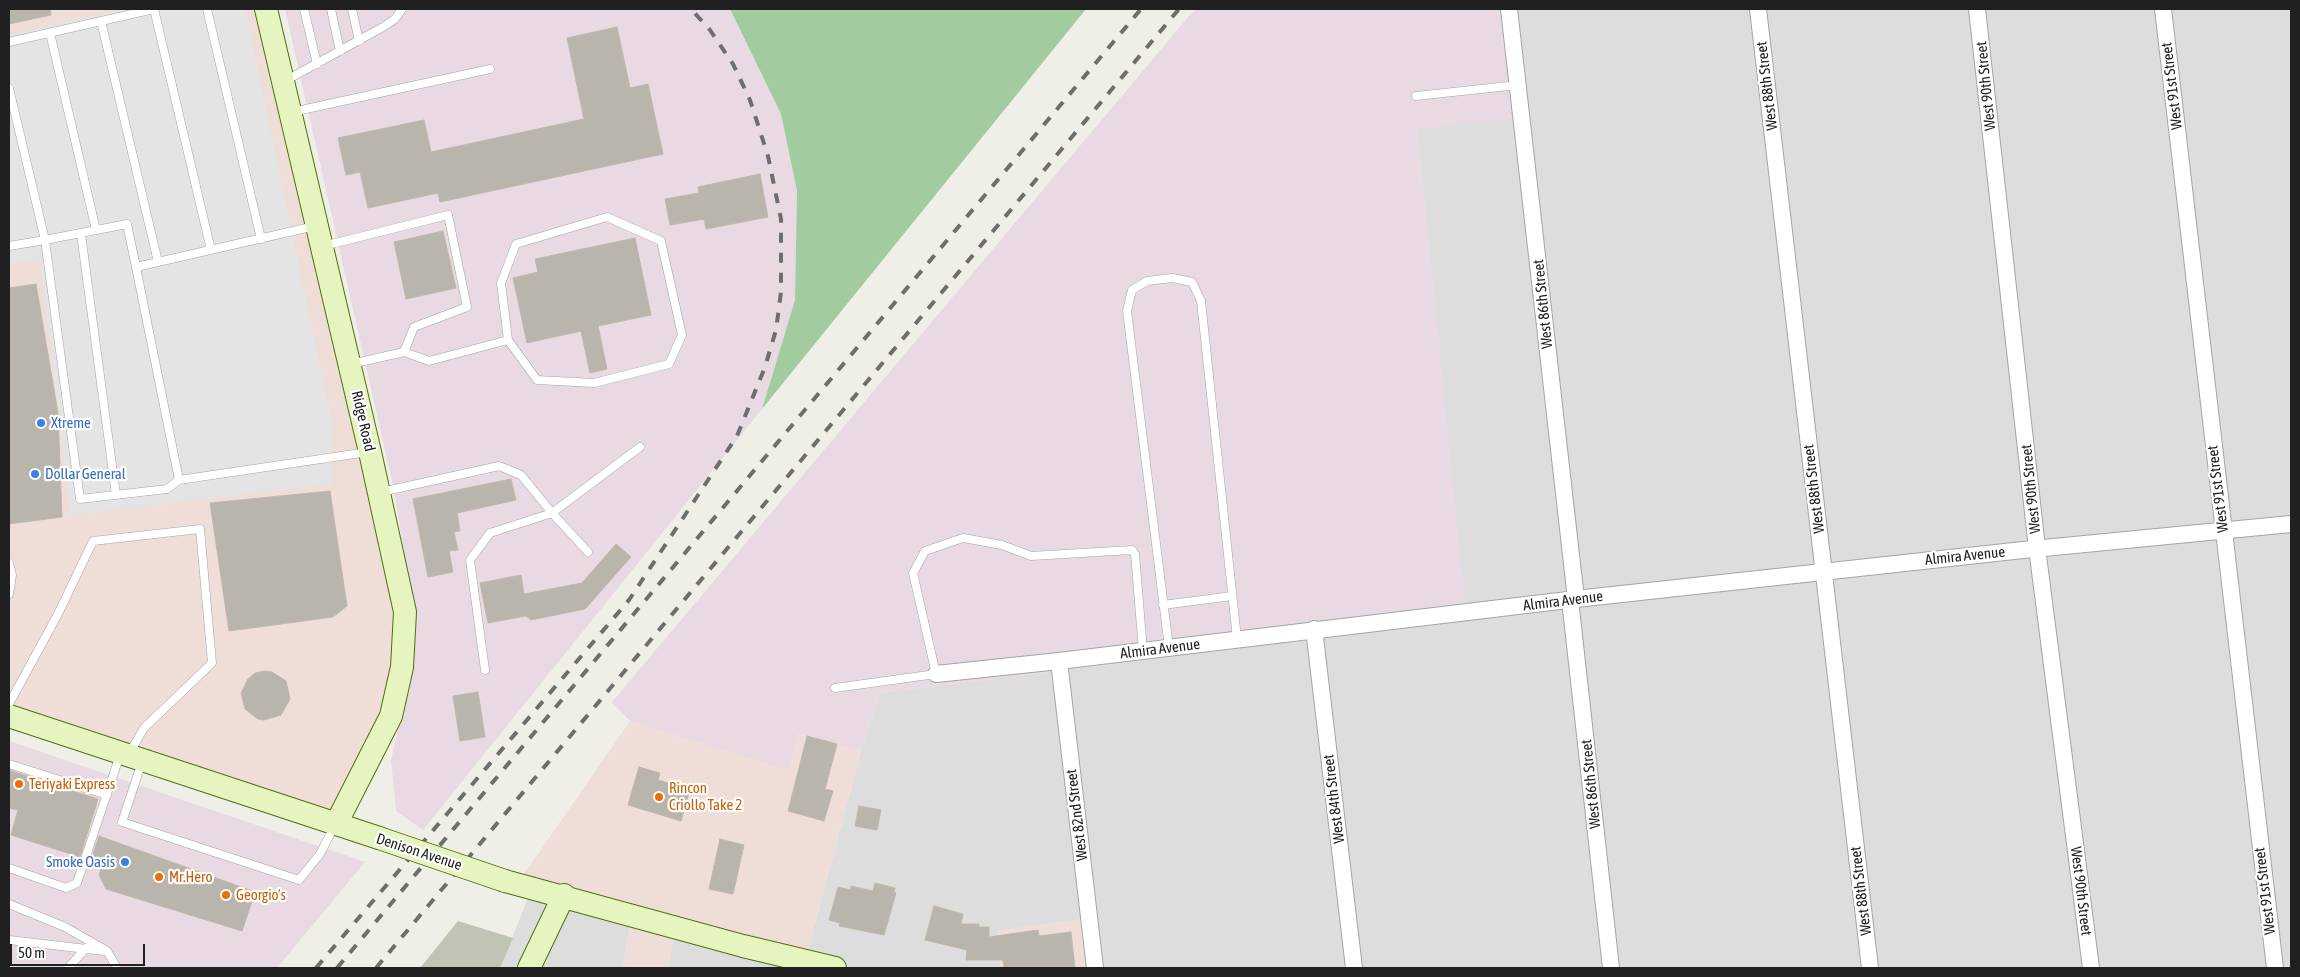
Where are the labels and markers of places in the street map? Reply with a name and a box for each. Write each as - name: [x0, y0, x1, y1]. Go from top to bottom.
- place label: Xtreme: [51, 414, 91, 432]
- marker: Xtreme: [35, 417, 47, 429]
- place label: Dollar General: [45, 465, 126, 483]
- marker: Dollar General: [29, 468, 41, 480]
- place label: Teriyaki Express: [29, 775, 115, 793]
- marker: Teriyaki Express: [13, 778, 25, 790]
- place label: Rincon Criollo Take 2: [669, 779, 742, 814]
- marker: Rincon Criollo Take 2: [653, 791, 665, 803]
- place label: Smoke Oasis: [46, 853, 115, 871]
- marker: Smoke Oasis: [119, 856, 131, 868]
- place label: Mr.Hero: [169, 868, 213, 886]
- marker: Mr.Hero: [153, 871, 165, 883]
- place label: Georgio's: [236, 886, 286, 904]
- marker: Georgio's: [220, 889, 232, 901]

